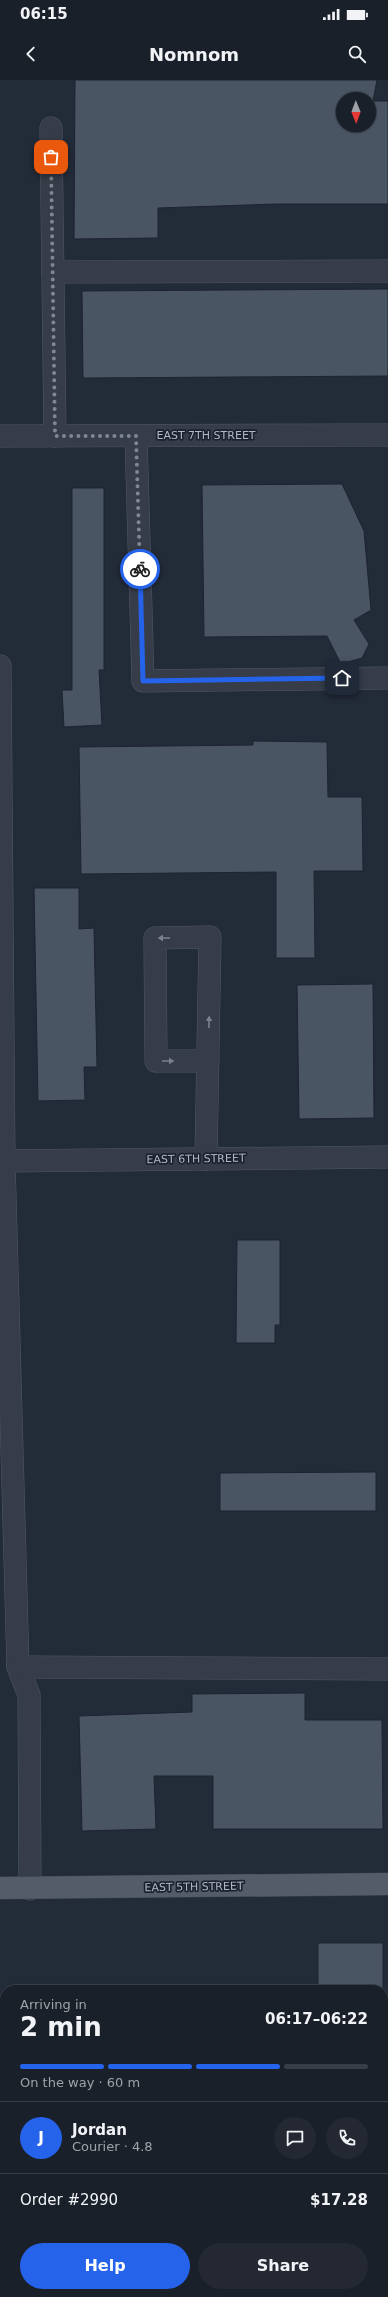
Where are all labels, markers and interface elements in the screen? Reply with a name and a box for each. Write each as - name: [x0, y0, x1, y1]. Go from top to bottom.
- text: 06:15: [20, 5, 68, 23]
- icon: back: [20, 43, 42, 65]
- icon: search: [346, 43, 368, 65]
- text: Nomnom: [149, 44, 239, 65]
- north arrow: [336, 92, 376, 132]
- map controls: [336, 92, 376, 132]
- pin: [34, 140, 68, 174]
- icon: bag: [40, 146, 62, 168]
- street label: EAST 7TH STREET: [156, 429, 256, 442]
- courier: [120, 549, 160, 589]
- icon: bike: [129, 558, 151, 580]
- pin: [325, 661, 359, 695]
- icon: home: [331, 667, 353, 689]
- one-way arrow: [157, 935, 170, 941]
- one-way arrow: [206, 1015, 212, 1028]
- one-way arrow: [162, 1058, 175, 1064]
- street label: EAST 6TH STREET: [146, 1152, 246, 1166]
- street label: EAST 5TH STREET: [144, 1880, 244, 1894]
- text: Arriving in: [20, 1997, 87, 2012]
- text: 06:17–06:22: [265, 2010, 368, 2028]
- text: 2 min: [20, 2012, 102, 2042]
- text: On the way · 60 m: [20, 2075, 140, 2090]
- button: chat: [274, 2117, 316, 2159]
- button: phone: [326, 2117, 368, 2159]
- text: Jordan: [72, 2121, 127, 2139]
- text: J: [38, 2129, 44, 2147]
- text: Courier · 4.8: [72, 2139, 153, 2154]
- text: Order #2990: [20, 2191, 118, 2209]
- text: $17.28: [310, 2191, 368, 2209]
- button: Help: [20, 2243, 190, 2289]
- button: Share: [198, 2243, 368, 2289]

